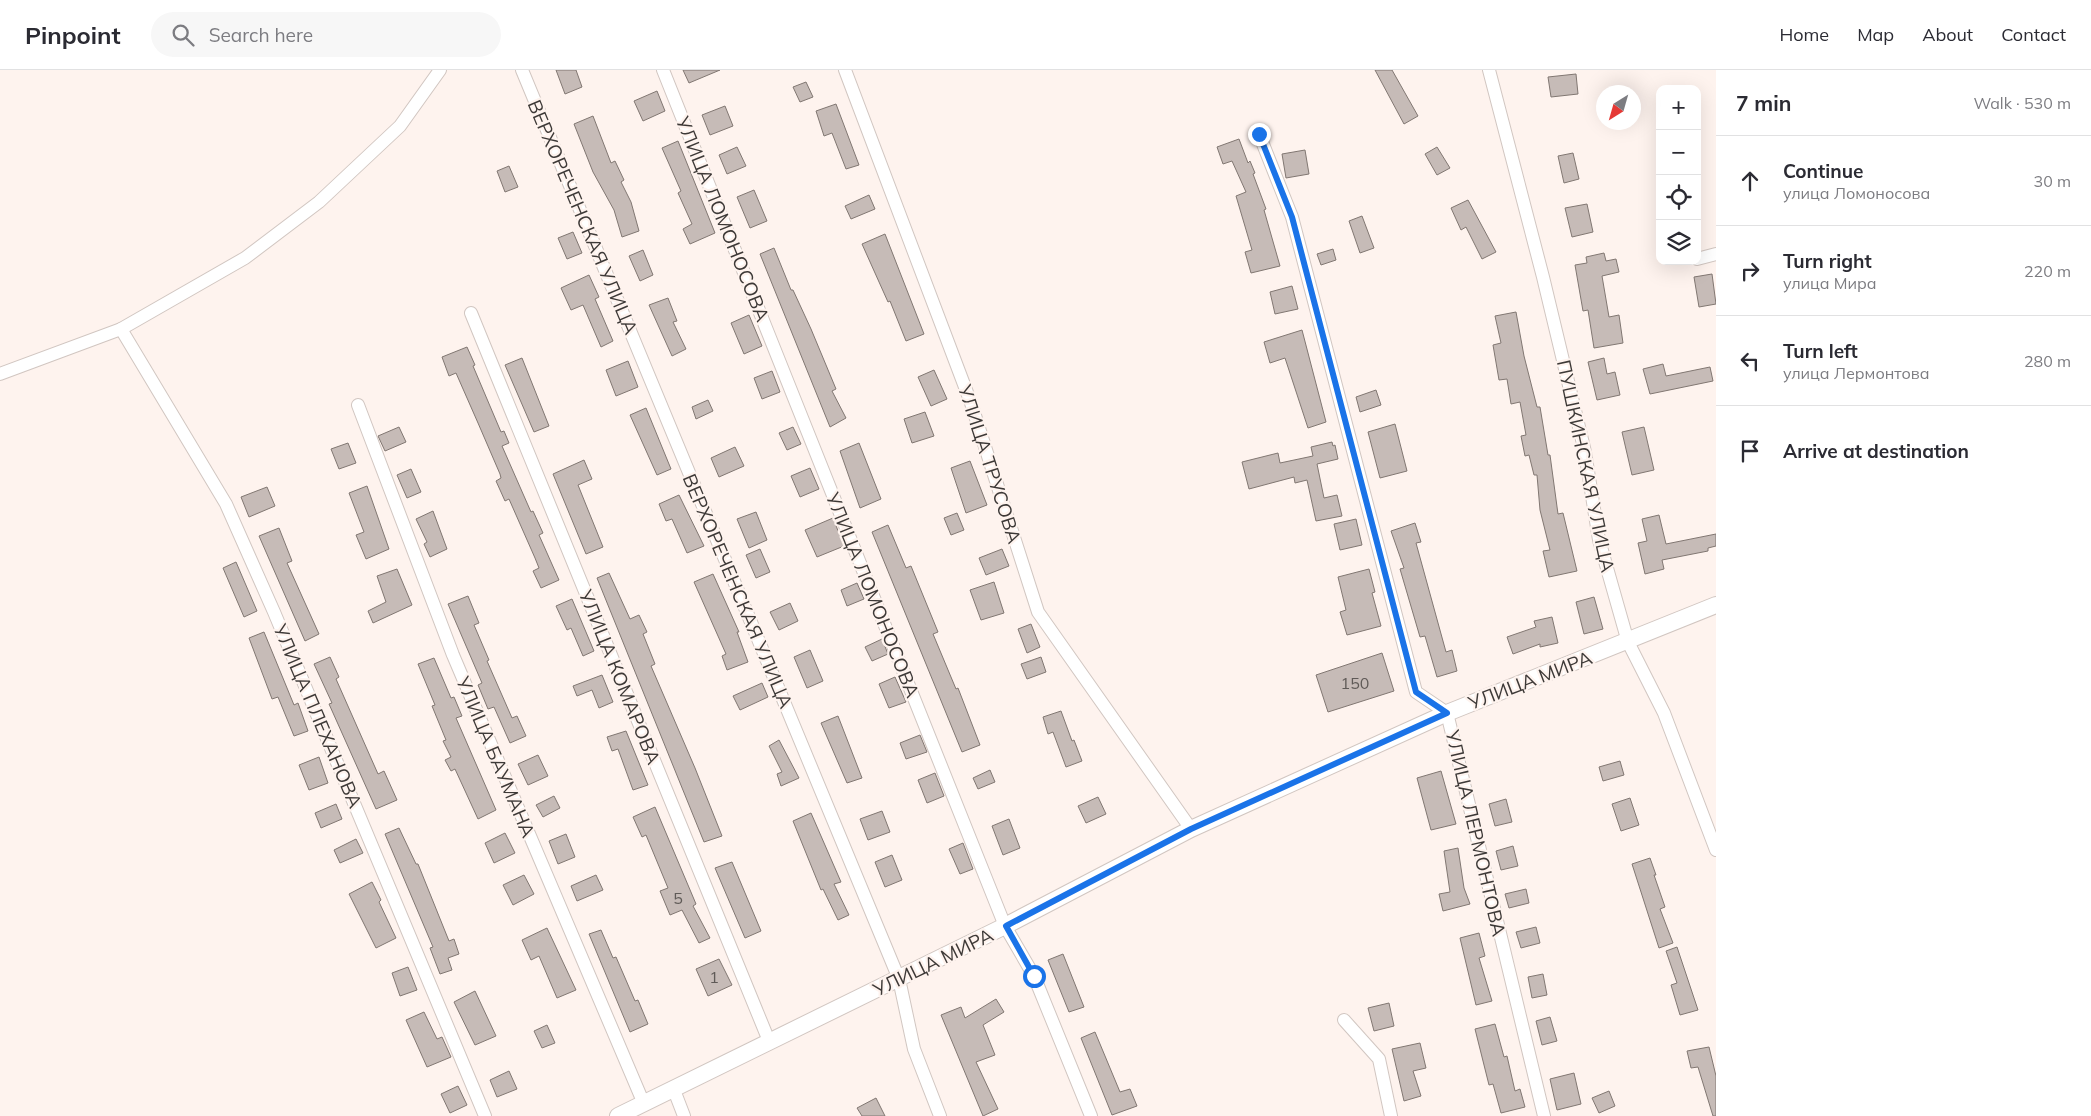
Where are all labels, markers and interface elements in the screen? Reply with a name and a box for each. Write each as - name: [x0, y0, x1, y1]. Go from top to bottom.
- search box: [151, 12, 501, 57]
- text: Pinpoint: [25, 20, 121, 50]
- icon: search: [169, 21, 197, 49]
- text: Search here: [209, 23, 313, 47]
- text: Home: [1779, 23, 1829, 46]
- text: Map: [1857, 23, 1894, 46]
- text: About: [1922, 23, 1973, 46]
- text: Contact: [2001, 23, 2066, 46]
- north arrow: [1596, 85, 1641, 130]
- map controls: [1656, 85, 1701, 265]
- button: +: [1656, 85, 1701, 130]
- text: 7 min: [1736, 90, 1791, 116]
- text: Walk · 530 m: [1973, 93, 2071, 113]
- street label: ВЕРХОРЕЧЕНСКАЯ УЛИЦА: [523, 96, 643, 338]
- street label: УЛИЦА ЛОМОНОСОВА: [670, 112, 775, 325]
- route end: [1248, 123, 1271, 146]
- button: −: [1656, 130, 1701, 175]
- text: Continue: [1783, 159, 1863, 183]
- icon: ahead: [1736, 167, 1764, 195]
- text: 30 m: [2034, 171, 2071, 191]
- button: locate: [1656, 175, 1701, 220]
- text: улица Ломоносова: [1783, 183, 1930, 203]
- button: layers: [1656, 220, 1701, 265]
- text: Turn right: [1783, 249, 1872, 273]
- icon: right: [1736, 257, 1764, 285]
- text: 220 m: [2024, 261, 2071, 281]
- text: улица Мира: [1783, 273, 1877, 293]
- text: Turn left: [1783, 339, 1858, 363]
- icon: left: [1736, 347, 1764, 375]
- text: 280 m: [2024, 351, 2071, 371]
- street label: ПУШКИНСКАЯ УЛИЦА: [1552, 358, 1620, 574]
- text: улица Лермонтова: [1783, 363, 1929, 383]
- street label: УЛИЦА ТРУСОВА: [953, 381, 1027, 546]
- icon: arrive: [1736, 437, 1764, 465]
- text: Arrive at destination: [1783, 439, 1969, 463]
- street label: ВЕРХОРЕЧЕНСКАЯ УЛИЦА: [678, 470, 798, 712]
- street label: УЛИЦА ЛОМОНОСОВА: [820, 488, 925, 701]
- street label: УЛИЦА КОМАРОВА: [574, 585, 666, 768]
- street label: УЛИЦА ПЛЕХАНОВА: [268, 620, 368, 812]
- street label: УЛИЦА МИРА: [1464, 645, 1595, 715]
- street label: УЛИЦА БАУМАНА: [451, 672, 541, 841]
- house number: 150: [1341, 673, 1369, 693]
- street label: УЛИЦА ЛЕРМОНТОВА: [1440, 726, 1511, 939]
- house number: 5: [673, 888, 683, 908]
- street label: УЛИЦА МИРА: [868, 923, 997, 1002]
- route start: [1023, 965, 1046, 988]
- house number: 1: [709, 967, 719, 987]

